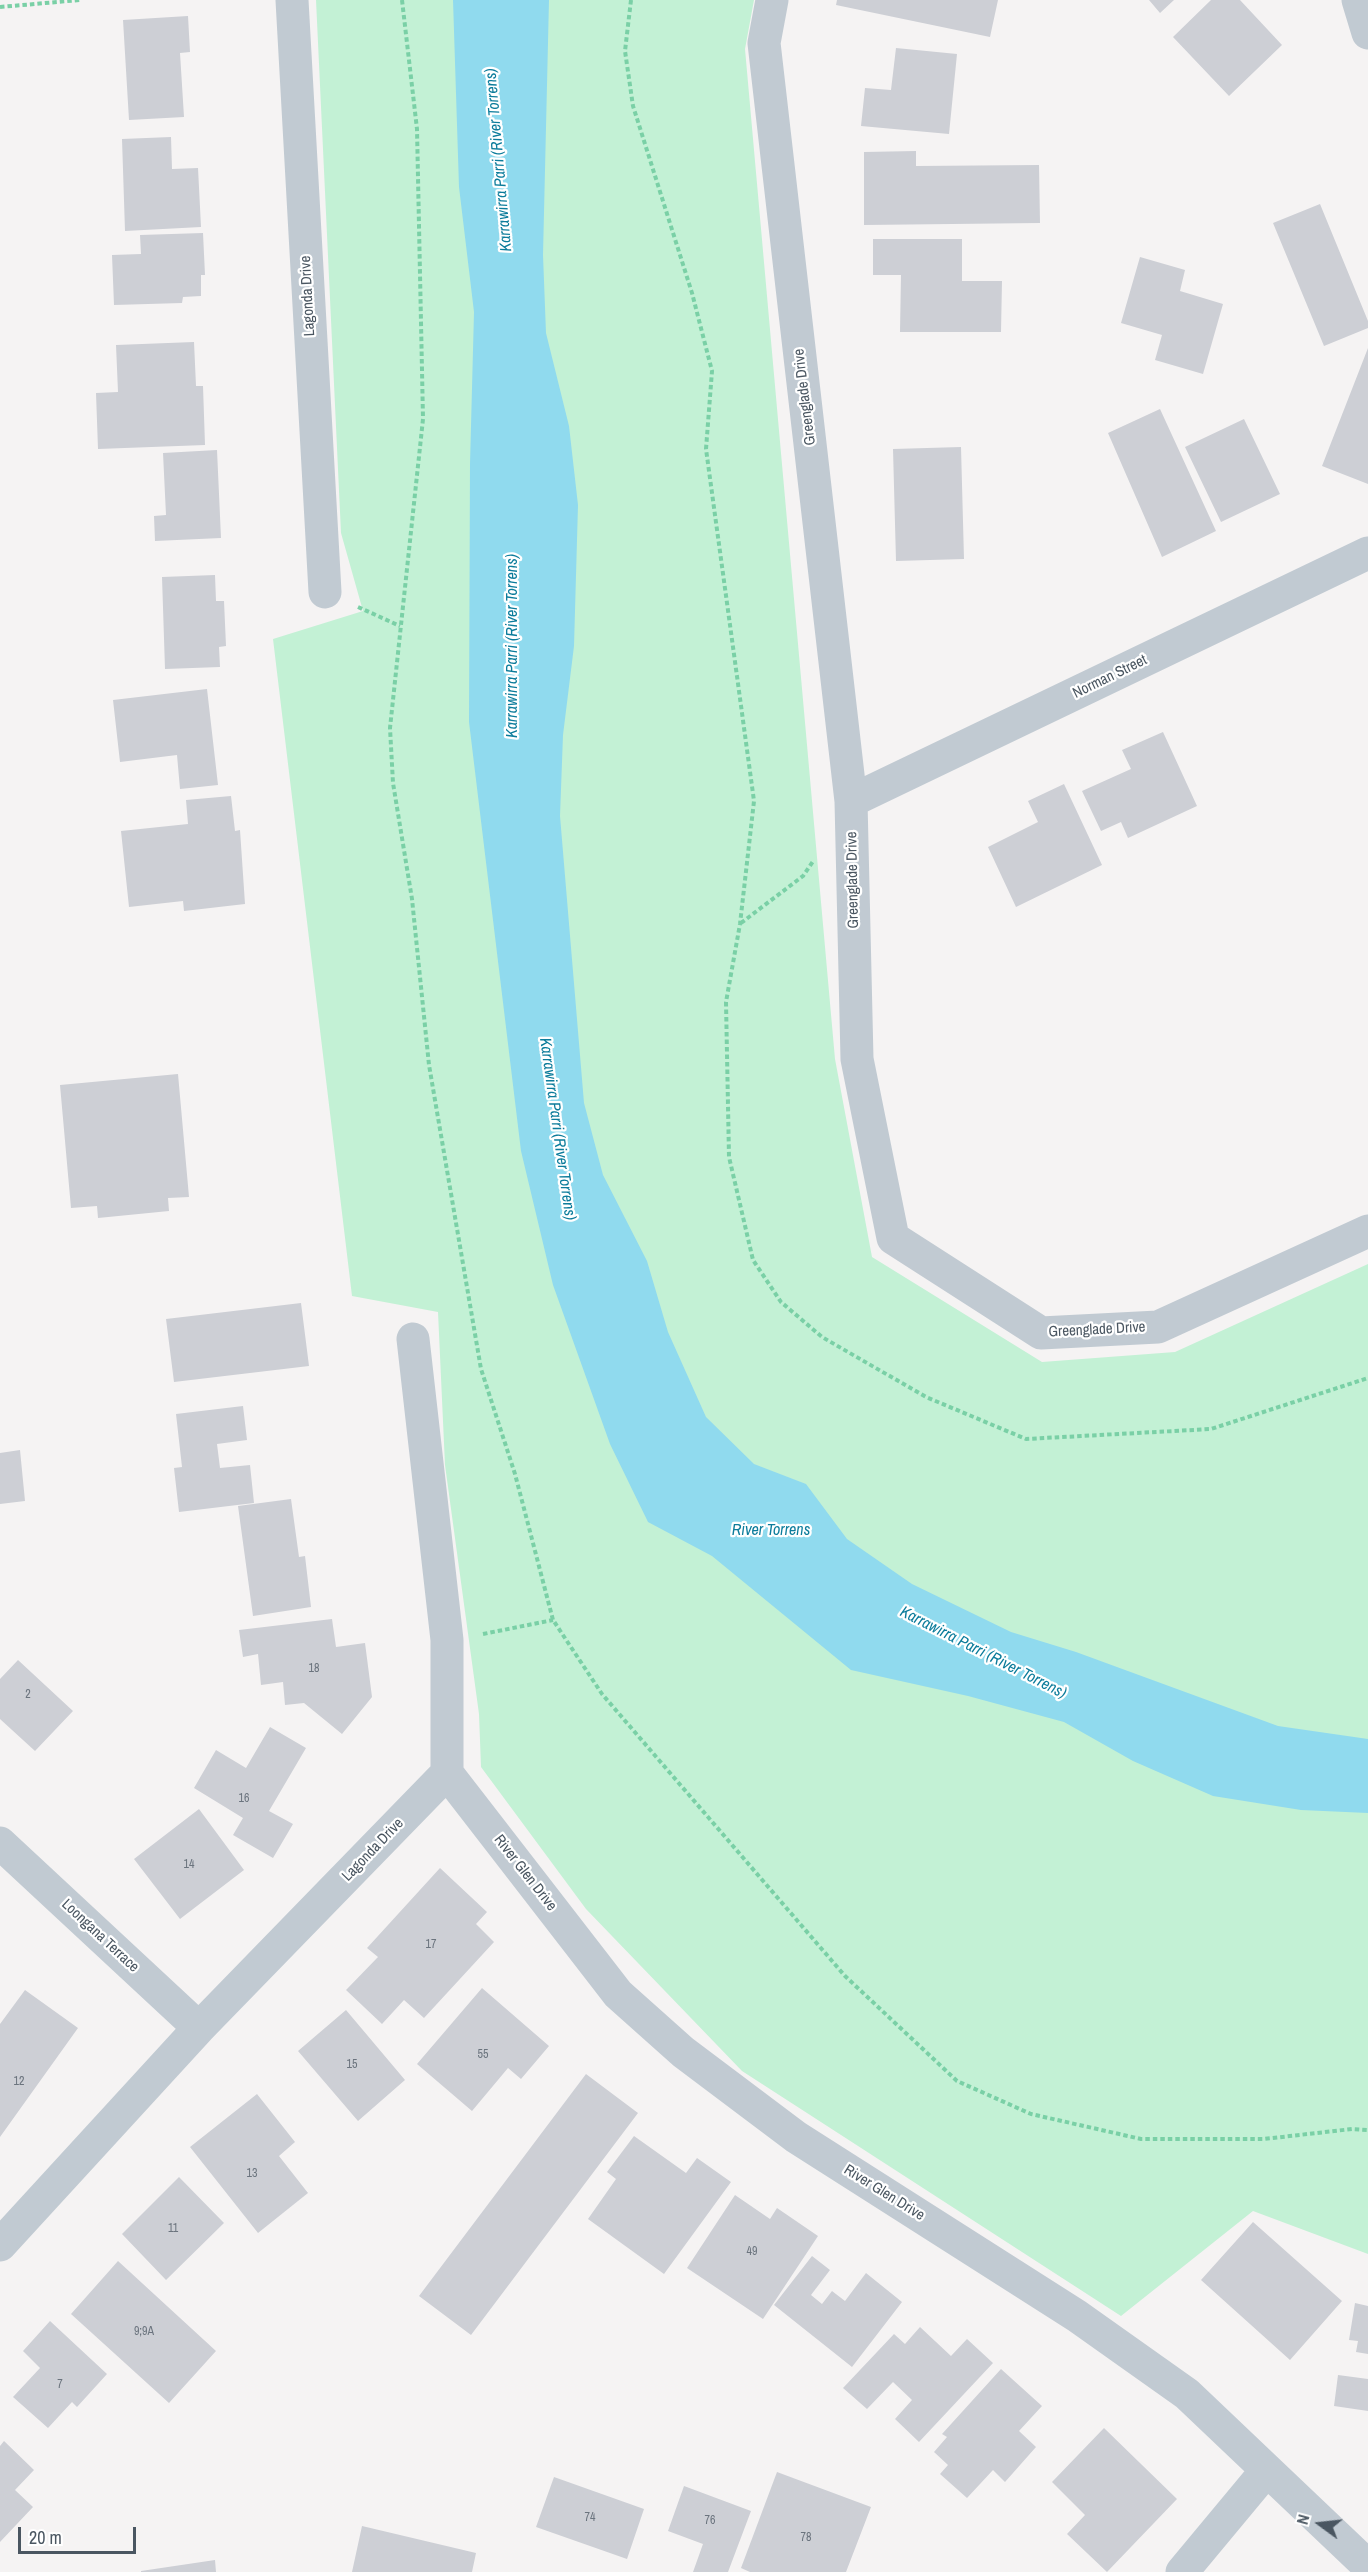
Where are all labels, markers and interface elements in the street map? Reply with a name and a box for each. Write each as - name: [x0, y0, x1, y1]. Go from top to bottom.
- water label: Karrawirra Parri (River Torrens): [481, 67, 517, 253]
- street label: Lagonda Drive: [297, 255, 319, 337]
- street label: Greenglade Drive: [790, 348, 820, 446]
- water label: Karrawirra Parri (River Torrens): [503, 554, 523, 738]
- street label: Norman Street: [1070, 651, 1150, 703]
- street label: Greenglade Drive: [843, 831, 863, 929]
- water label: Karrawirra Parri (River Torrens): [535, 1037, 579, 1221]
- street label: Greenglade Drive: [1048, 1318, 1146, 1342]
- water label: River Torrens: [732, 1521, 810, 1541]
- water label: Karrawirra Parri (River Torrens): [897, 1603, 1069, 1703]
- house number: 18: [309, 1662, 319, 1676]
- house number: 2: [25, 1688, 31, 1702]
- house number: 16: [239, 1792, 249, 1806]
- street label: Lagonda Drive: [339, 1815, 407, 1885]
- street label: River Glen Drive: [490, 1831, 560, 1915]
- house number: 14: [184, 1858, 194, 1872]
- street label: Loongana Terrace: [58, 1896, 142, 1976]
- house number: 17: [426, 1938, 436, 1952]
- house number: 55: [478, 2048, 488, 2062]
- house number: 15: [347, 2058, 357, 2072]
- house number: 12: [14, 2075, 24, 2089]
- street label: River Glen Drive: [840, 2161, 928, 2225]
- house number: 13: [247, 2167, 257, 2181]
- house number: 11: [168, 2222, 178, 2236]
- house number: 49: [747, 2245, 757, 2259]
- house number: 9;9A: [134, 2325, 154, 2339]
- house number: 7: [57, 2378, 63, 2392]
- north arrow: [1290, 2494, 1350, 2554]
- house number: 74: [585, 2511, 595, 2525]
- text: N: [1291, 2512, 1314, 2527]
- house number: 76: [705, 2514, 715, 2528]
- scale bar: [21, 2515, 140, 2553]
- text: 20 m: [29, 2525, 62, 2550]
- house number: 78: [801, 2531, 811, 2545]

